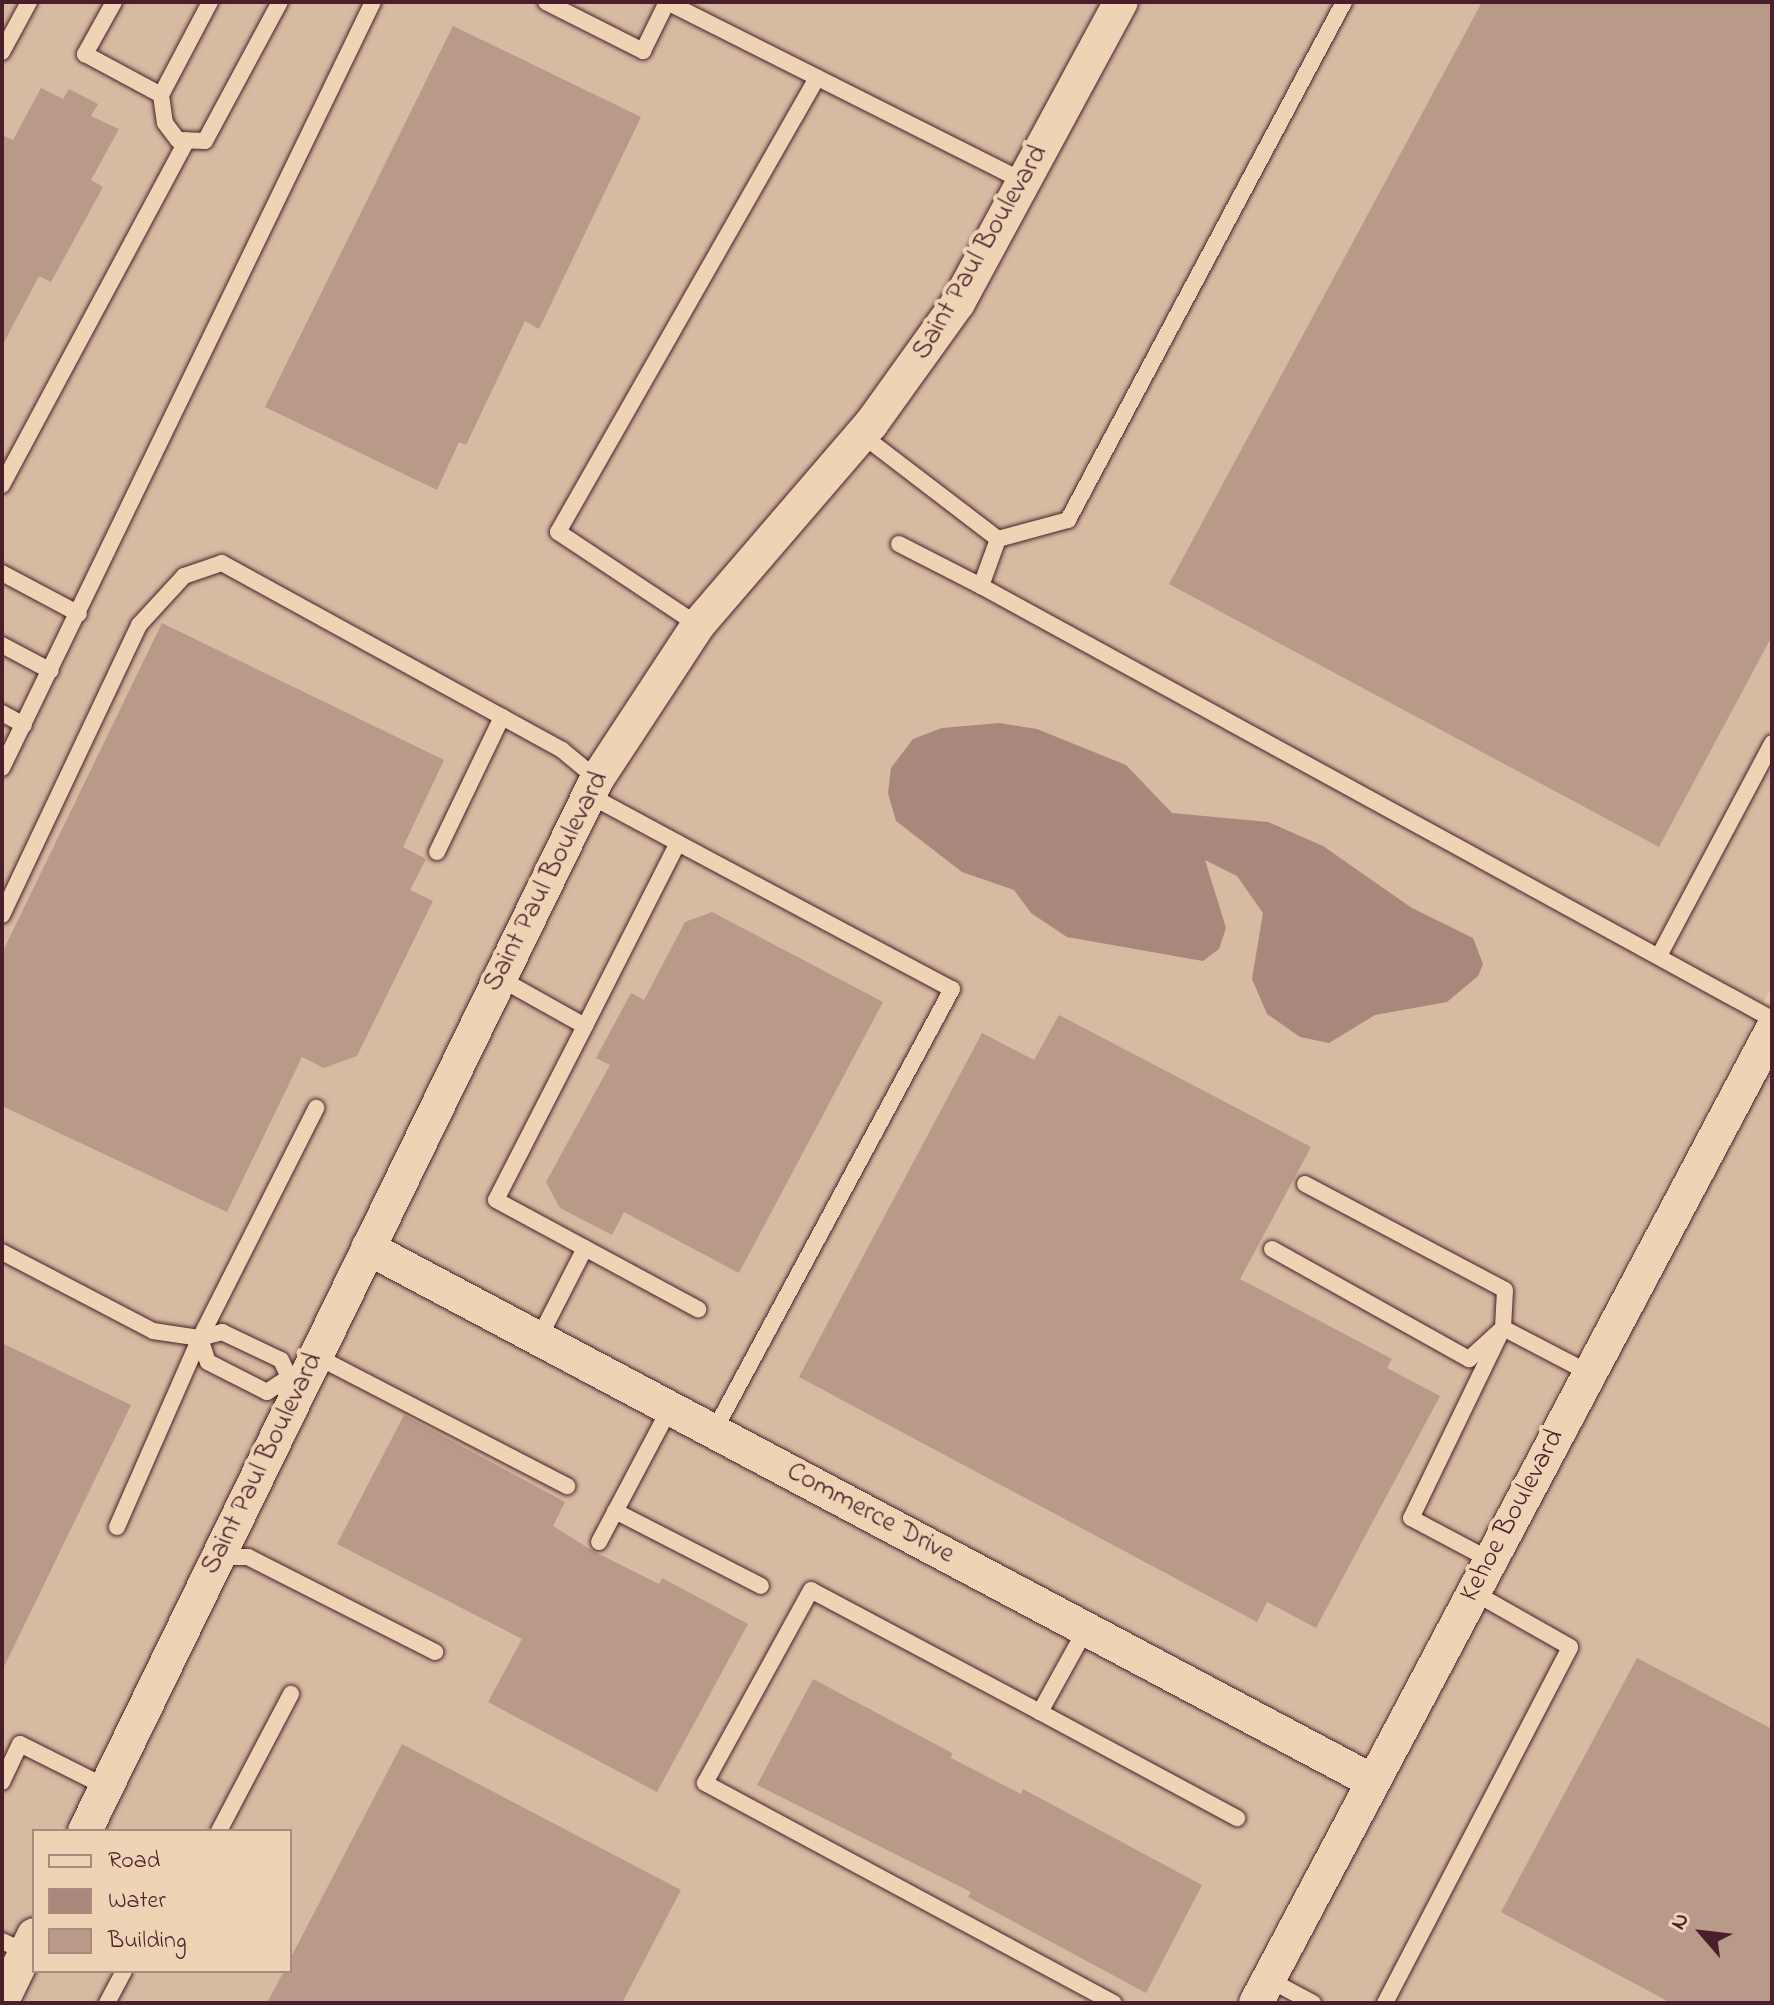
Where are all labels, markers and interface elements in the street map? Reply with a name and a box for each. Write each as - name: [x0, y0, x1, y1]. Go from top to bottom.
- street label: Saint Paul Boulevard: [906, 140, 1056, 366]
- street label: Saint Paul Boulevard: [477, 766, 617, 998]
- street label: Saint Paul Boulevard: [195, 1348, 331, 1580]
- street label: Kehoe Boulevard: [1453, 1424, 1573, 1608]
- street label: Commerce Drive: [780, 1456, 960, 1572]
- legend: [32, 1829, 292, 1973]
- text: Road: [108, 1844, 160, 1879]
- text: Water: [108, 1884, 166, 1919]
- north arrow: [1662, 1893, 1742, 1973]
- text: N: [1663, 1908, 1698, 1936]
- text: Building: [108, 1924, 187, 1959]

